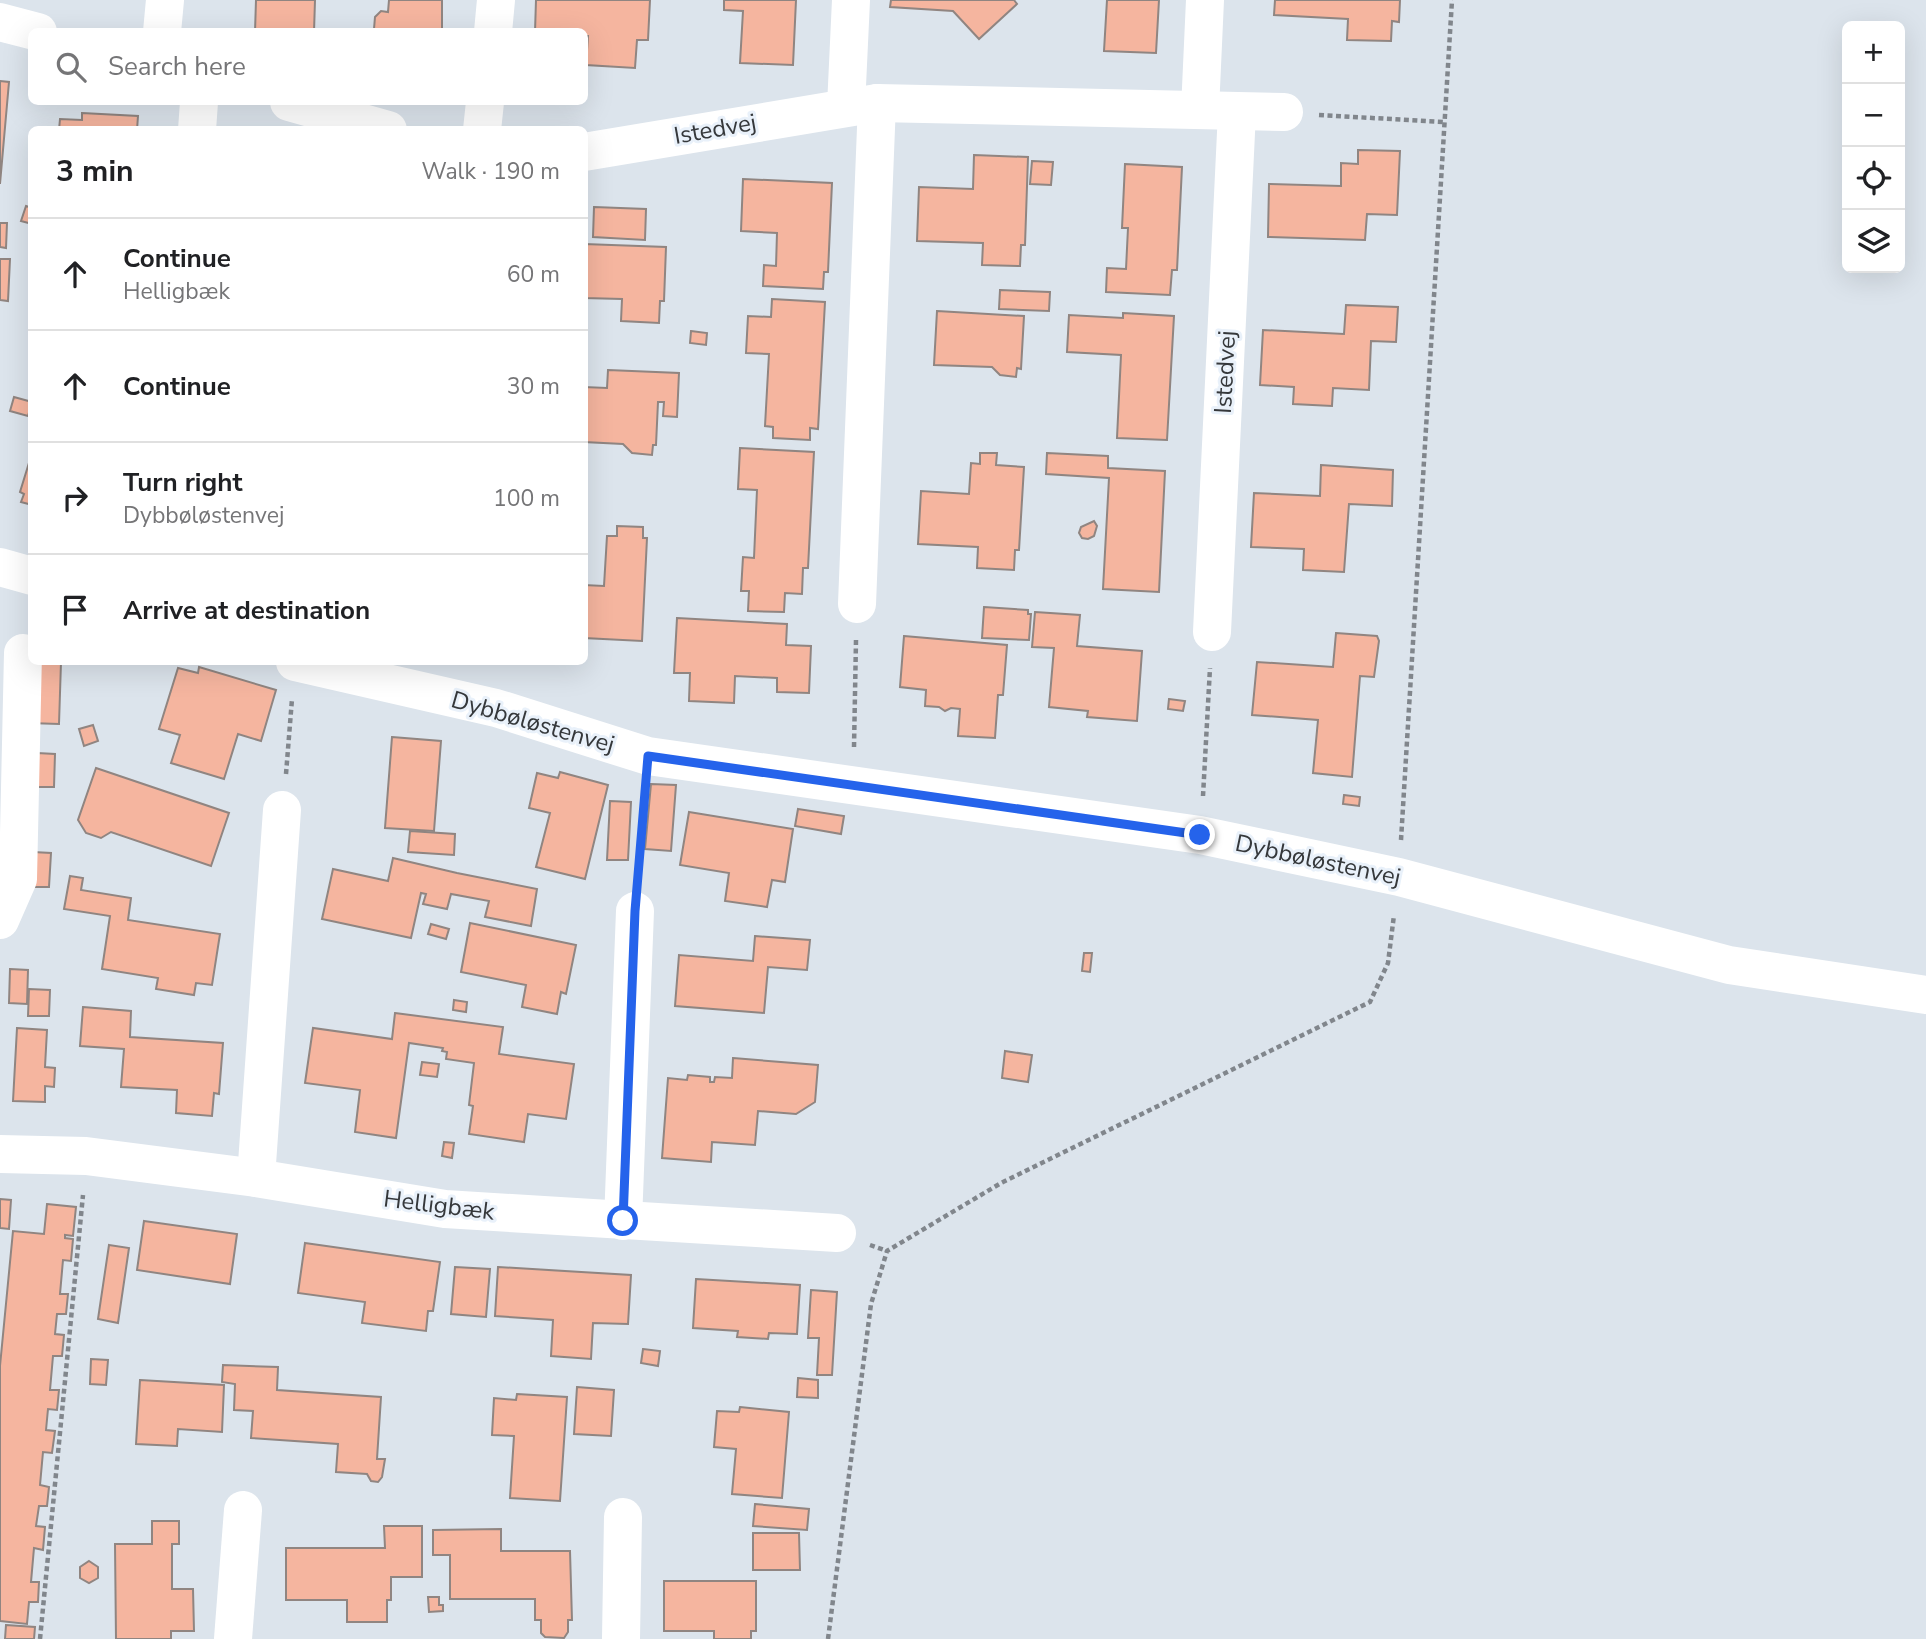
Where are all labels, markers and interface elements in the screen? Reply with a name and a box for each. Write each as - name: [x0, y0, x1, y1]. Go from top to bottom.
- map controls: [1842, 21, 1905, 273]
- button: +: [1842, 21, 1905, 84]
- search box: [28, 28, 588, 105]
- icon: search: [52, 48, 90, 86]
- text: Search here: [108, 49, 246, 84]
- button: −: [1842, 84, 1905, 147]
- street label: Istedvej: [671, 106, 759, 152]
- button: locate: [1842, 147, 1905, 210]
- text: 3 min: [56, 151, 134, 192]
- text: Walk · 190 m: [421, 156, 560, 187]
- button: layers: [1842, 210, 1905, 273]
- text: Continue: [123, 241, 231, 276]
- icon: ahead: [56, 255, 94, 293]
- text: 60 m: [507, 259, 560, 290]
- text: Helligbæk: [123, 276, 230, 307]
- street label: Istedvej: [1207, 330, 1243, 414]
- icon: ahead: [56, 367, 94, 405]
- text: Continue: [123, 369, 231, 404]
- text: 30 m: [507, 371, 560, 402]
- text: Turn right: [123, 465, 242, 500]
- icon: right: [56, 479, 94, 517]
- text: 100 m: [493, 483, 560, 514]
- text: Dybbøløstenvej: [123, 500, 284, 531]
- icon: arrive: [56, 591, 94, 629]
- text: Arrive at destination: [123, 593, 370, 628]
- street label: Dybbøløstenvej: [448, 683, 618, 761]
- route end: [1184, 819, 1215, 850]
- street label: Dybbøløstenvej: [1232, 827, 1404, 893]
- street label: Helligbæk: [382, 1182, 497, 1228]
- route start: [607, 1205, 638, 1236]

